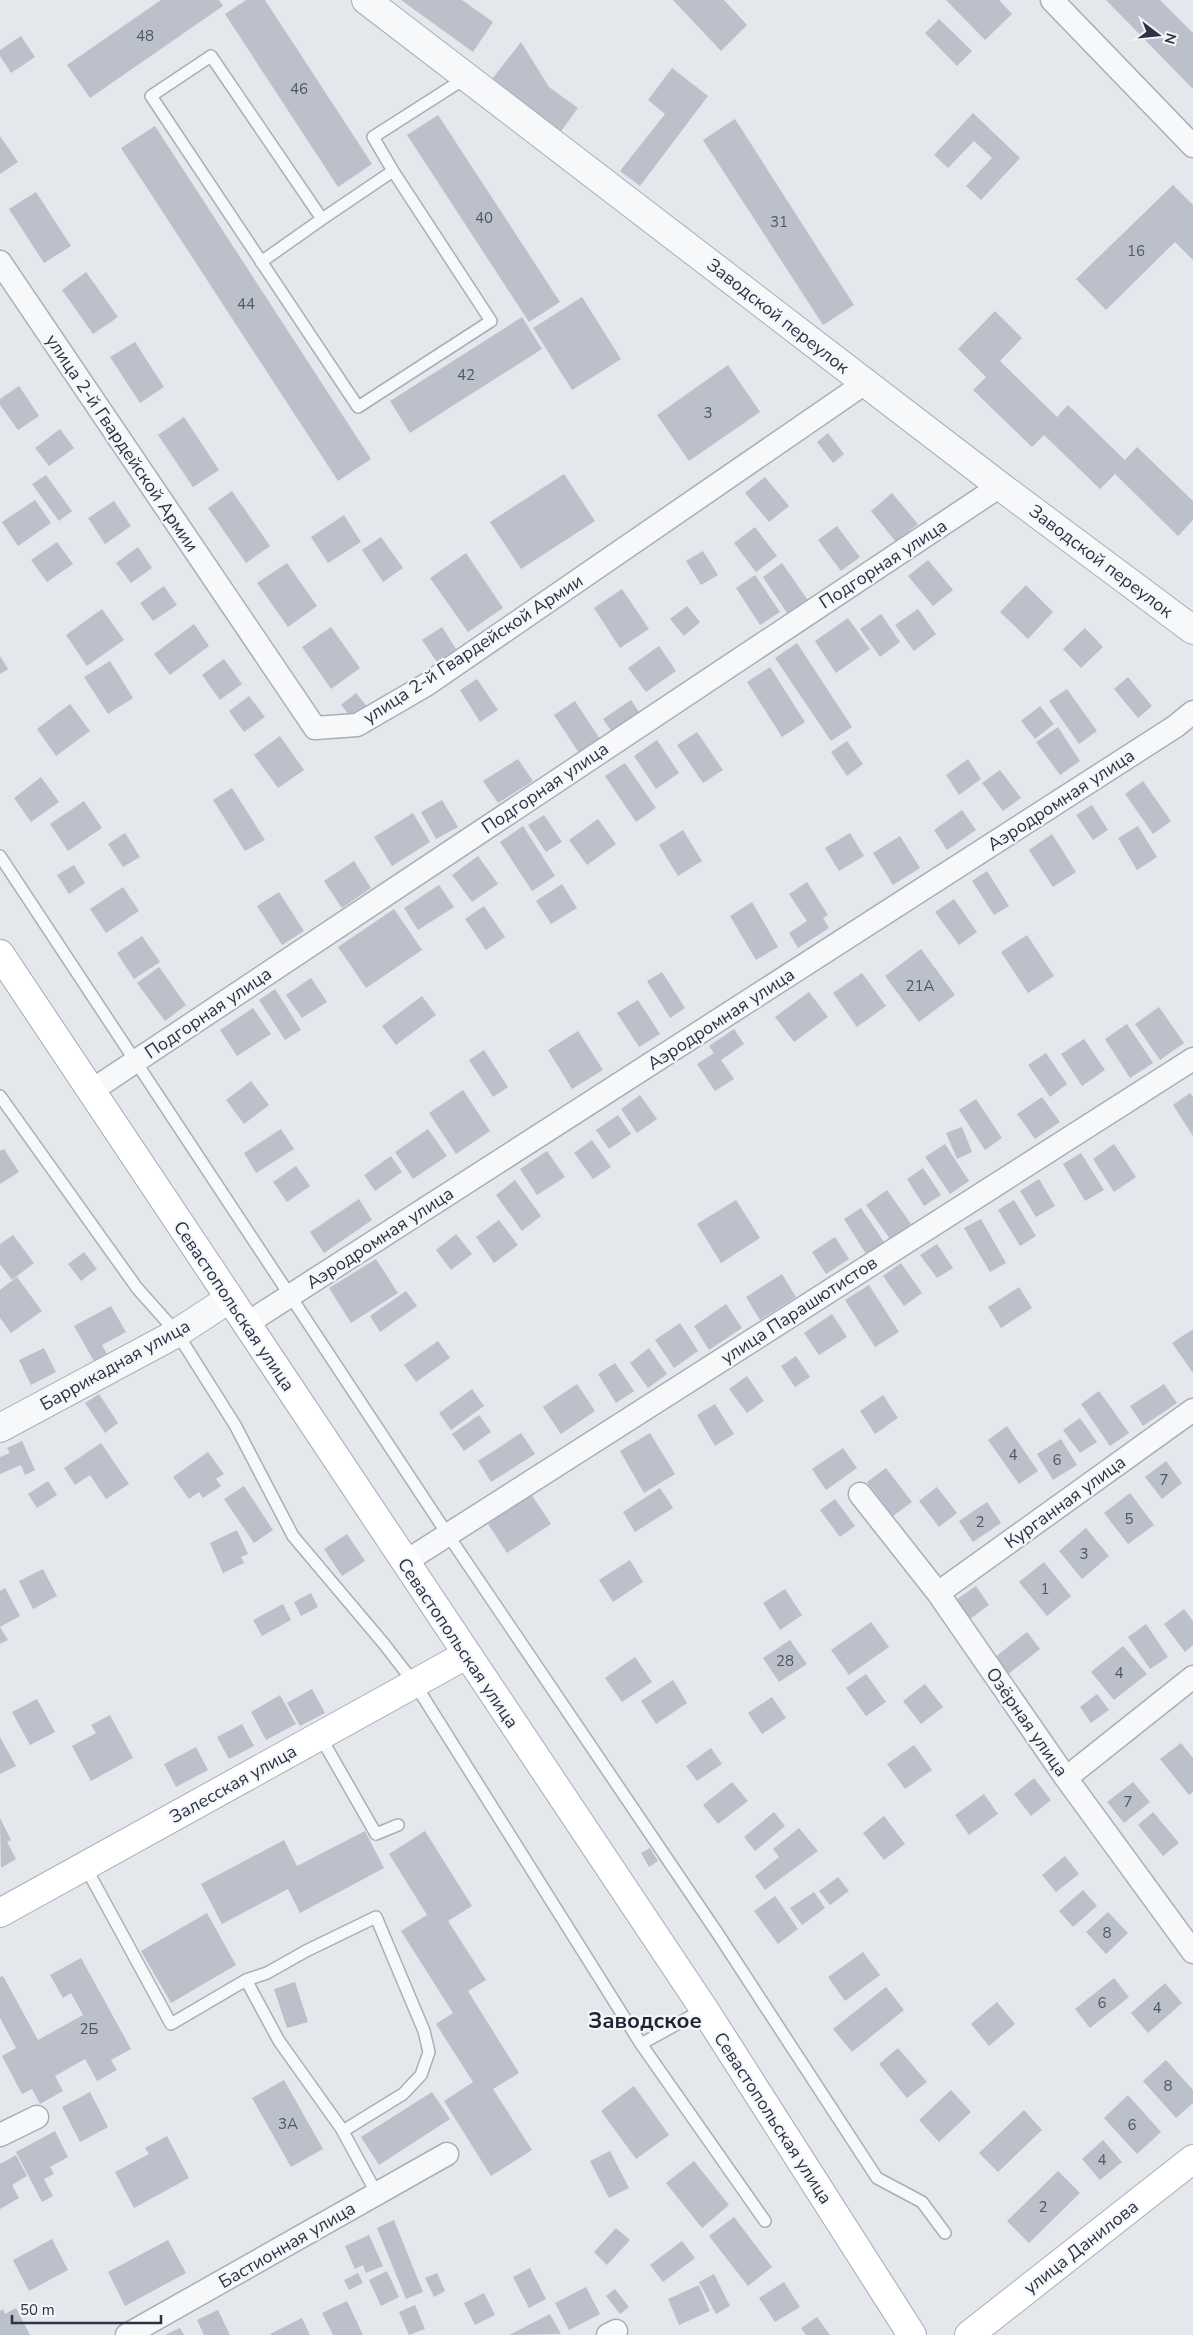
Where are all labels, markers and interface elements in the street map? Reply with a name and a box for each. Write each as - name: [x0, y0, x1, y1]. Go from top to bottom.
- north arrow: [1133, 10, 1183, 60]
- house number: 48: [136, 26, 154, 46]
- text: N: [1159, 31, 1181, 46]
- house number: 46: [290, 79, 308, 99]
- house number: 40: [475, 208, 493, 228]
- house number: 31: [770, 212, 788, 232]
- house number: 16: [1127, 241, 1145, 261]
- street label: Заводской переулок: [702, 253, 855, 380]
- house number: 44: [237, 294, 255, 314]
- street label: улица 2-й Гвардейской Армии: [40, 329, 204, 557]
- house number: 42: [457, 365, 475, 385]
- house number: 3: [703, 403, 713, 423]
- street label: Заводской переулок: [1024, 499, 1178, 623]
- street label: Подгорная улица: [814, 514, 952, 614]
- street label: улица 2-й Гвардейской Армии: [358, 569, 588, 729]
- street label: Подгорная улица: [477, 737, 613, 839]
- street label: Аэродромная улица: [983, 743, 1139, 857]
- street label: Подгорная улица: [140, 962, 276, 1064]
- street label: Аэродромная улица: [643, 962, 799, 1076]
- house number: 21А: [906, 976, 935, 996]
- street label: Аэродромная улица: [302, 1181, 458, 1295]
- street label: Севастопольская улица: [168, 1216, 300, 1396]
- street label: улица Парашютистов: [716, 1250, 882, 1370]
- street label: Баррикадная улица: [36, 1314, 194, 1416]
- house number: 4: [1008, 1445, 1018, 1465]
- street label: Курганная улица: [1000, 1450, 1130, 1554]
- house number: 6: [1052, 1450, 1062, 1470]
- house number: 7: [1159, 1470, 1169, 1490]
- house number: 5: [1124, 1509, 1134, 1529]
- house number: 2: [975, 1512, 985, 1532]
- house number: 3: [1079, 1544, 1089, 1564]
- street label: Севастопольская улица: [392, 1553, 524, 1733]
- house number: 1: [1040, 1579, 1050, 1599]
- house number: 28: [776, 1651, 794, 1671]
- street label: Озёрная улица: [980, 1663, 1074, 1781]
- house number: 4: [1114, 1663, 1124, 1683]
- street label: Залесская улица: [165, 1739, 301, 1829]
- house number: 7: [1123, 1792, 1133, 1812]
- house number: 8: [1102, 1923, 1112, 1943]
- house number: 6: [1097, 1993, 1107, 2013]
- house number: 4: [1152, 1998, 1162, 2018]
- district label: Заводское: [588, 2006, 702, 2036]
- house number: 2Б: [80, 2019, 99, 2039]
- street label: Севастопольская улица: [708, 2027, 838, 2209]
- house number: 8: [1163, 2076, 1173, 2096]
- house number: 3А: [278, 2114, 298, 2134]
- house number: 6: [1127, 2115, 1137, 2135]
- house number: 4: [1097, 2150, 1107, 2170]
- street label: улица Данилова: [1019, 2195, 1143, 2299]
- street label: Бастионная улица: [214, 2196, 360, 2294]
- house number: 2: [1038, 2197, 1048, 2217]
- scale bar: [12, 2292, 161, 2324]
- text: 50 m: [20, 2300, 55, 2320]

